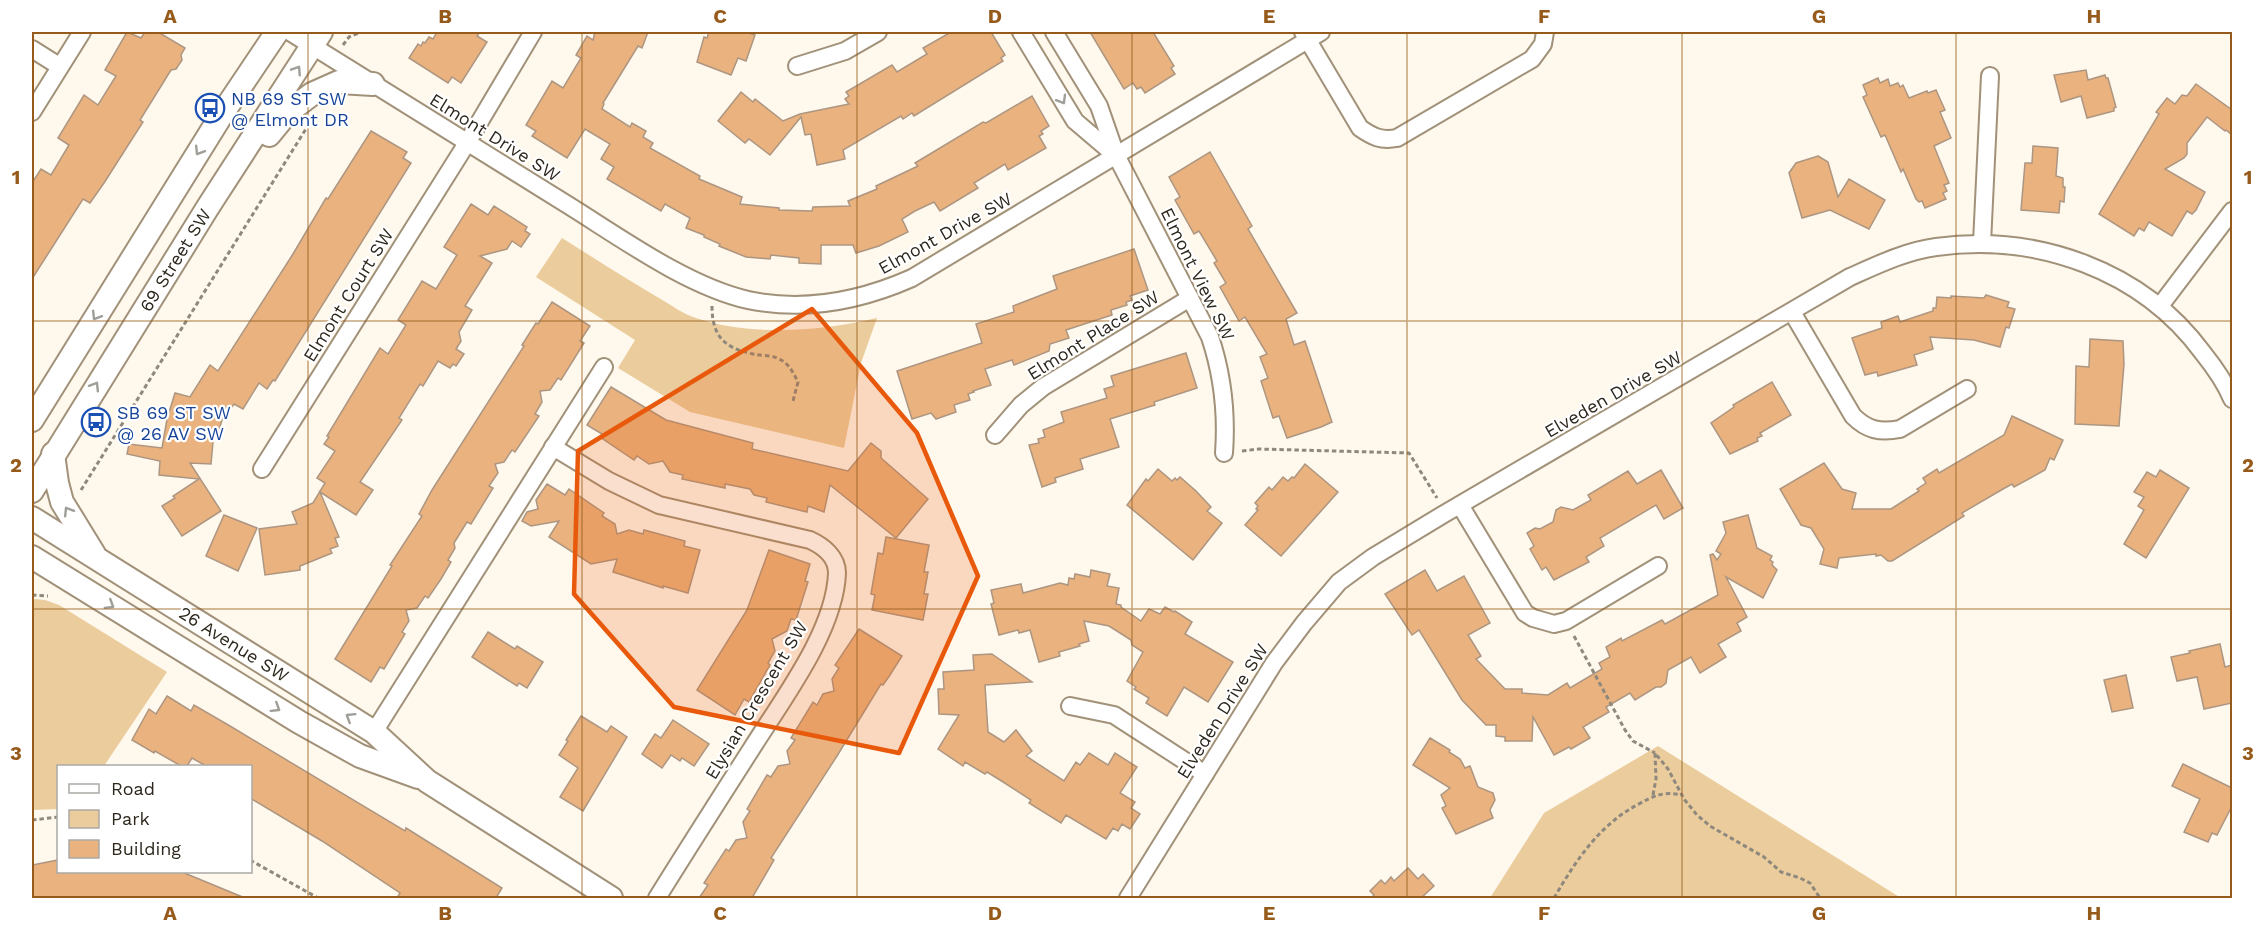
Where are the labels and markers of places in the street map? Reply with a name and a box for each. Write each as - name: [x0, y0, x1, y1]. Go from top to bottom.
- place label: NB 69 ST SW @ Elmont DR: [231, 88, 349, 130]
- bus stop icon: NB 69 ST SW @ Elmont DR: [194, 92, 226, 124]
- place label: SB 69 ST SW @ 26 AV SW: [117, 402, 231, 444]
- bus stop icon: SB 69 ST SW @ 26 AV SW: [80, 406, 112, 438]

